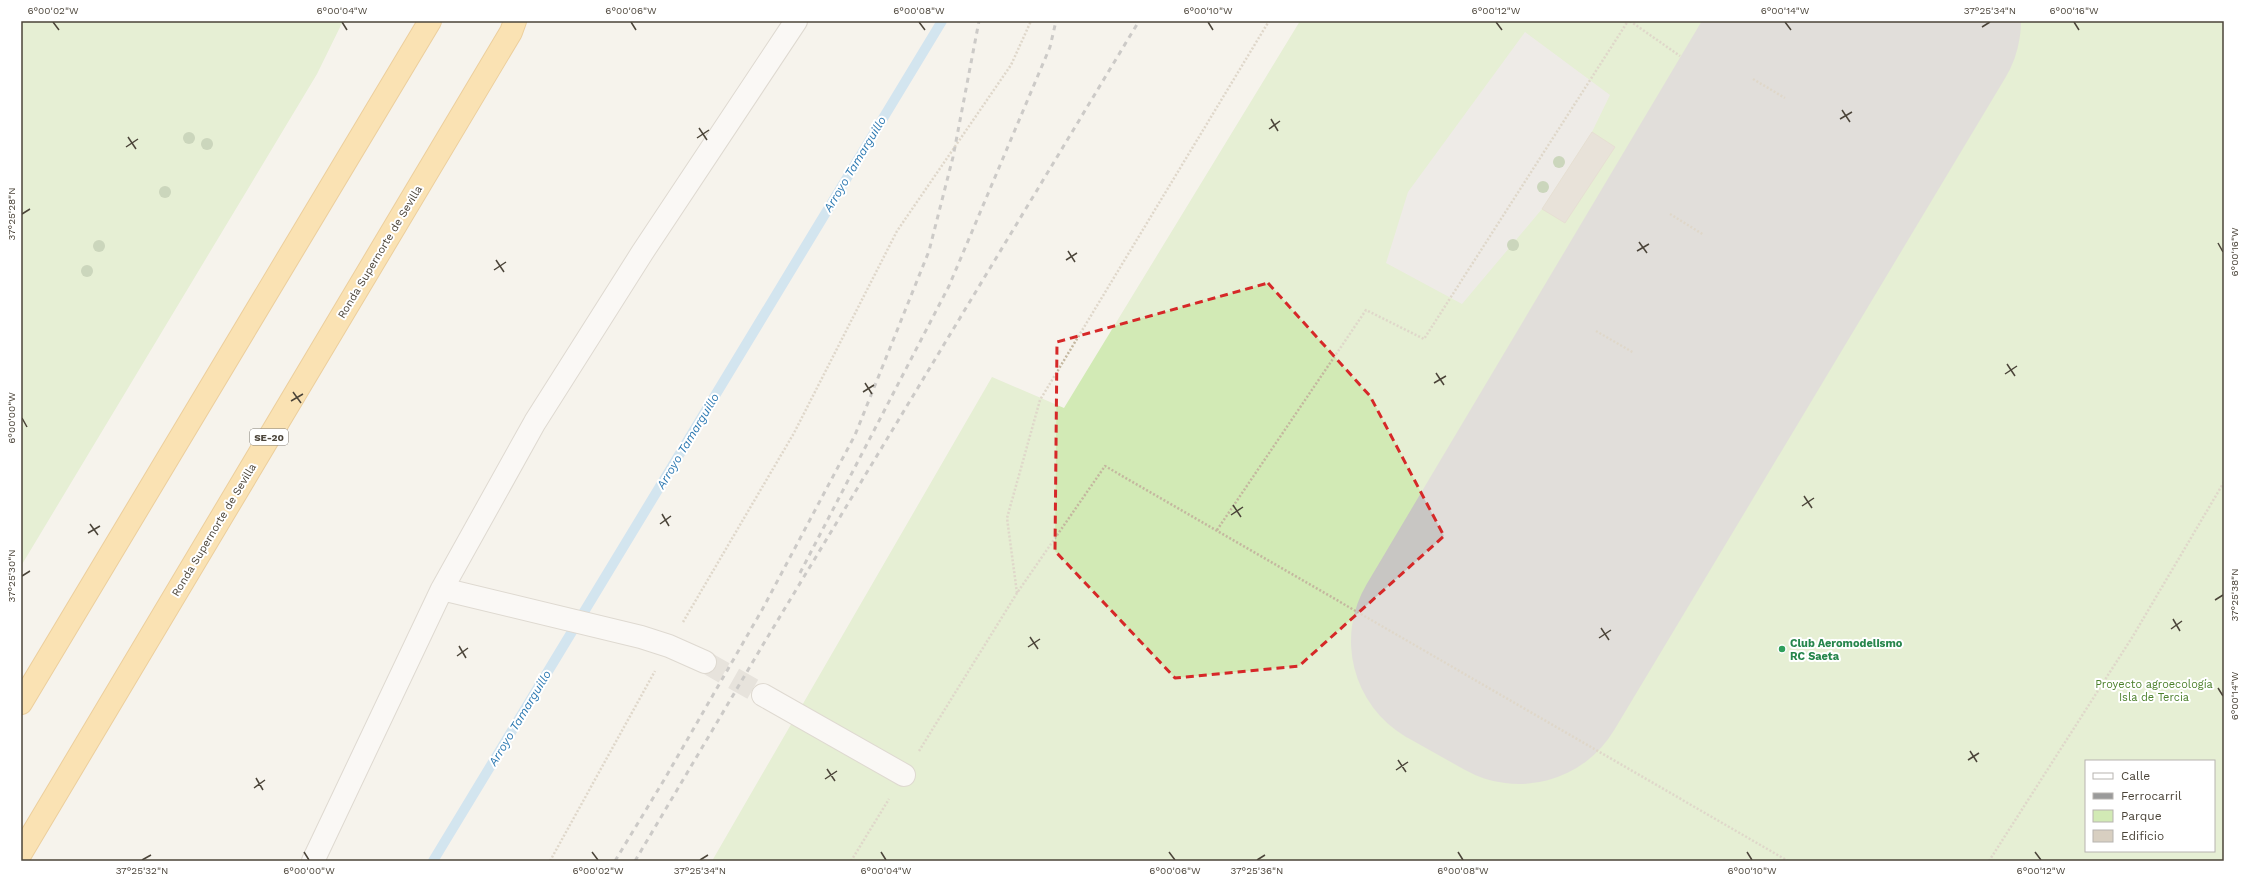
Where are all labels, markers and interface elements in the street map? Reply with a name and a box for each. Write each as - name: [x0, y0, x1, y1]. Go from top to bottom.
- text: 6°00'02"W: [27, 5, 79, 16]
- text: 6°00'04"W: [317, 5, 368, 16]
- text: 6°00'06"W: [605, 5, 657, 16]
- text: 6°00'08"W: [893, 5, 945, 16]
- text: 6°00'10"W: [1183, 5, 1233, 16]
- text: 6°00'12"W: [1472, 5, 1521, 16]
- text: 6°00'14"W: [1761, 5, 1810, 16]
- text: 37°25'34"N: [1964, 5, 2016, 16]
- text: 6°00'16"W: [2049, 5, 2099, 16]
- water label: Arroyo Tamarguillo: [820, 114, 889, 215]
- street label: Ronda Supernorte de Sevilla: [335, 183, 425, 321]
- text: 37°25'28"N: [6, 188, 17, 241]
- text: 6°00'16"W: [2229, 227, 2240, 277]
- water label: Arroyo Tamarguillo: [653, 391, 722, 492]
- text: 6°00'00"W: [6, 392, 17, 444]
- road number: SE-20: [250, 429, 288, 445]
- street label: Ronda Supernorte de Sevilla: [169, 461, 259, 599]
- text: 37°25'30"N: [6, 549, 17, 603]
- text: 37°25'38"N: [2229, 569, 2240, 622]
- place label: Club Aeromodelismo RC Saeta: [1790, 637, 1903, 663]
- marker: Club Aeromodelismo RC Saeta: [1777, 644, 1787, 654]
- water label: Arroyo Tamarguillo: [485, 668, 554, 769]
- text: 6°00'14"W: [2229, 671, 2240, 720]
- park label: Proyecto agroecología Isla de Tercia: [2095, 678, 2213, 704]
- legend: [2085, 760, 2215, 852]
- text: Calle: [2121, 769, 2150, 783]
- text: Ferrocarril: [2121, 789, 2182, 803]
- text: Parque: [2121, 809, 2162, 823]
- text: Edificio: [2121, 829, 2164, 843]
- text: 37°25'32"N: [116, 865, 168, 876]
- text: 6°00'00"W: [283, 865, 335, 876]
- text: 6°00'02"W: [572, 865, 624, 876]
- text: 37°25'34"N: [674, 865, 726, 876]
- text: 6°00'04"W: [861, 865, 912, 876]
- text: 6°00'06"W: [1149, 865, 1201, 876]
- text: 37°25'36"N: [1231, 865, 1283, 876]
- text: 6°00'08"W: [1437, 865, 1489, 876]
- text: 6°00'10"W: [1727, 865, 1777, 876]
- text: 6°00'12"W: [2017, 865, 2066, 876]

